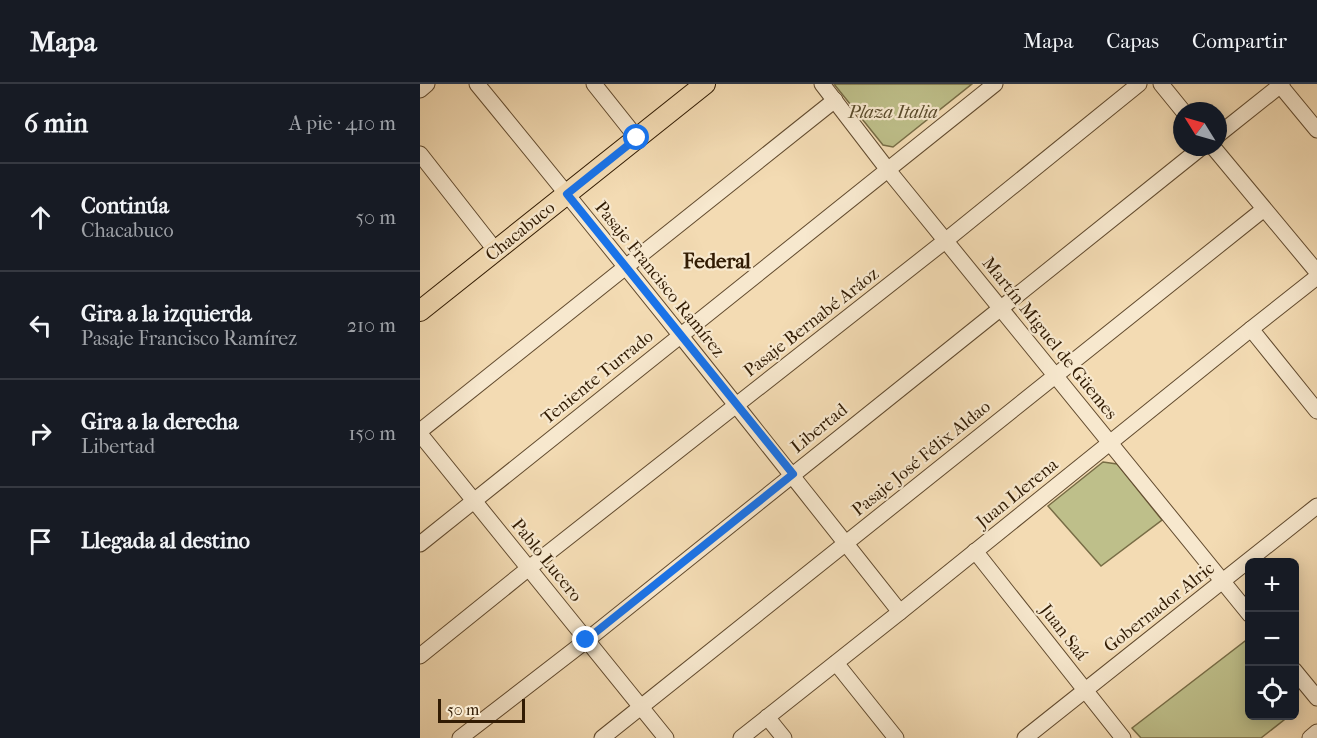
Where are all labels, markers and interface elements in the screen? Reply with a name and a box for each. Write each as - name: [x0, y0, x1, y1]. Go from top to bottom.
- text: Mapa: [30, 25, 97, 58]
- text: Mapa: [1023, 29, 1073, 53]
- text: Capas: [1106, 29, 1159, 53]
- text: Compartir: [1192, 29, 1287, 53]
- park label: Plaza Italia: [847, 102, 938, 123]
- north arrow: [1173, 102, 1227, 156]
- text: 6 min: [24, 108, 88, 139]
- text: A pie · 410 m: [289, 112, 396, 135]
- route start: [623, 124, 649, 150]
- text: Continúa: [81, 193, 169, 219]
- street label: Chacabuco: [481, 197, 559, 266]
- street label: Pasaje Francisco Ramírez: [590, 197, 729, 362]
- icon: ahead: [24, 201, 57, 234]
- text: 50 m: [355, 206, 396, 229]
- text: Chacabuco: [81, 219, 174, 242]
- district label: Federal: [682, 249, 751, 273]
- street label: Martín Miguel de Güemes: [978, 253, 1122, 424]
- street label: Pasaje Bernabé Aráoz: [740, 263, 883, 382]
- text: Gira a la izquierda: [81, 301, 252, 327]
- icon: left: [24, 309, 57, 342]
- text: 210 m: [347, 314, 396, 337]
- street label: Teniente Turrado: [537, 326, 658, 429]
- text: Pasaje Francisco Ramírez: [81, 327, 297, 350]
- street label: Pasaje José Félix Aldao: [848, 396, 995, 521]
- street label: Libertad: [787, 399, 852, 458]
- text: Gira a la derecha: [81, 409, 238, 435]
- icon: right: [24, 417, 57, 450]
- text: 150 m: [348, 422, 396, 445]
- text: Libertad: [81, 435, 155, 458]
- street label: Juan Llerena: [971, 454, 1063, 534]
- street label: Pablo Lucero: [507, 515, 586, 606]
- icon: arrive: [24, 525, 57, 558]
- text: Llegada al destino: [81, 528, 250, 554]
- street label: Gobernador Alric: [1100, 558, 1219, 657]
- map controls: [1245, 558, 1299, 720]
- button: +: [1245, 558, 1299, 612]
- street label: Juan Saá: [1034, 599, 1092, 665]
- button: −: [1245, 612, 1299, 666]
- route end: [572, 626, 598, 652]
- button: locate: [1245, 666, 1299, 720]
- scale bar: [438, 696, 525, 724]
- text: 50 m: [447, 700, 479, 719]

